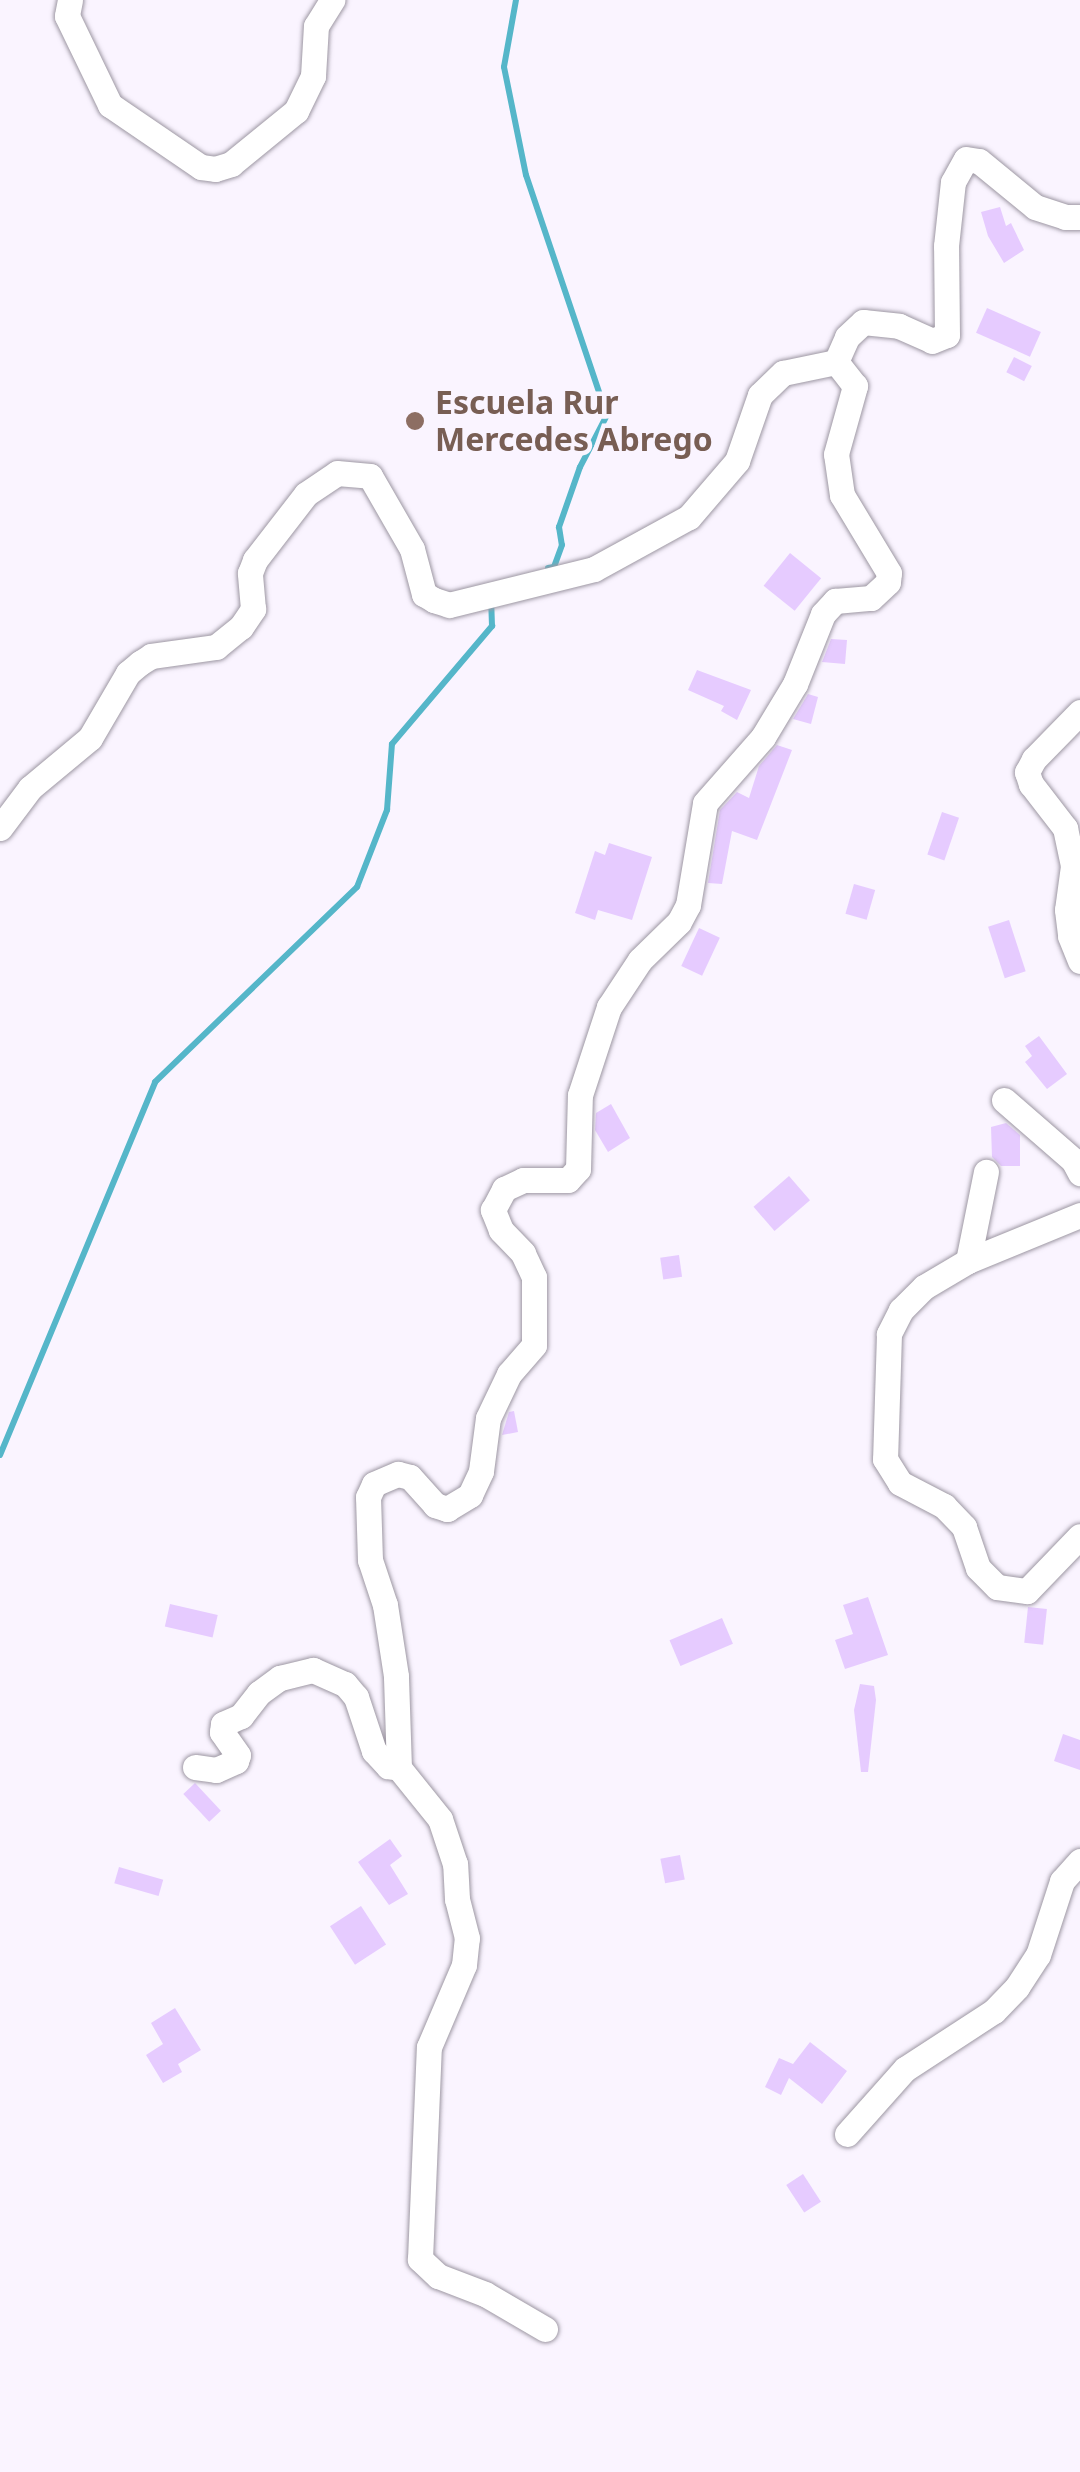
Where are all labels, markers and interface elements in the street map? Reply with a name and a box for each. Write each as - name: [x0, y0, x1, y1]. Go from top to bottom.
- place label: Escuela Rur Mercedes Abrego: [435, 384, 713, 459]
- marker: Escuela Rur Mercedes Abrego: [404, 410, 426, 432]

